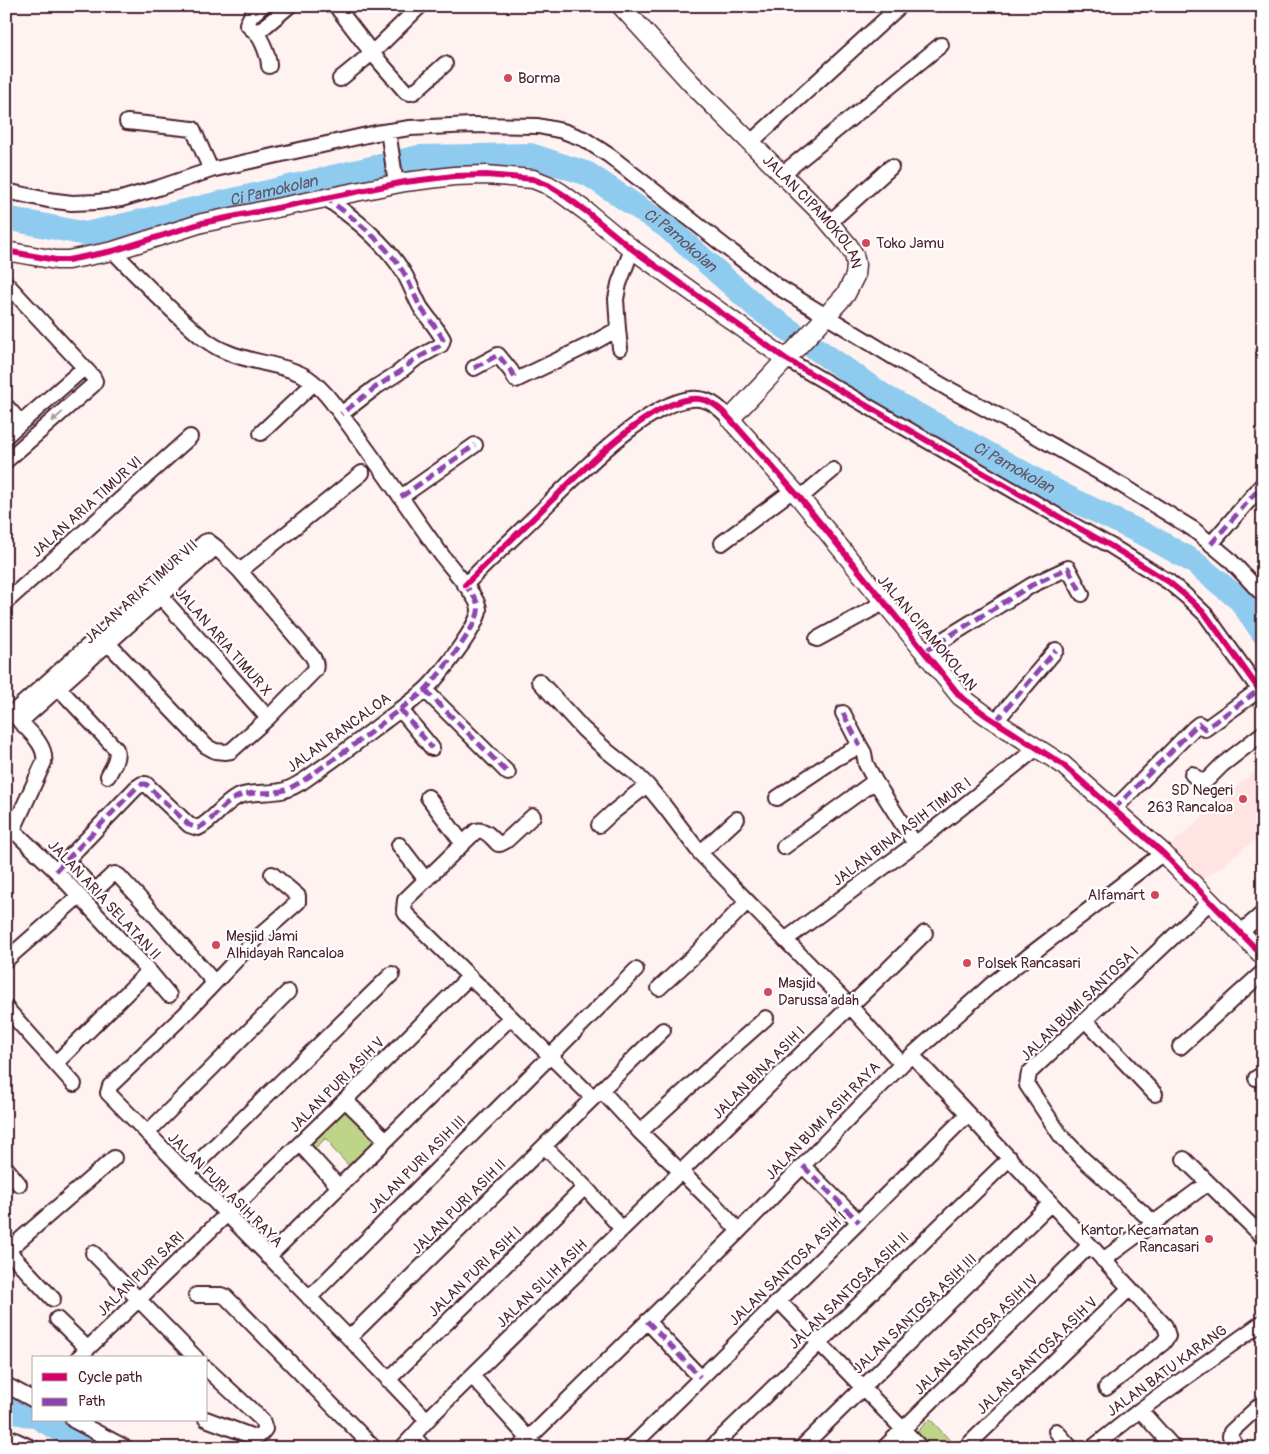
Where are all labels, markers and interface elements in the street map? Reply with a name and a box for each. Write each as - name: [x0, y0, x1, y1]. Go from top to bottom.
- place label: Borma: [518, 69, 560, 88]
- marker: Borma: [502, 72, 514, 84]
- street label: JALAN CIPAMOKOLAN: [759, 151, 866, 270]
- water label: Ci Pamokolan: [227, 171, 320, 211]
- water label: Ci Pamokolan: [639, 204, 722, 277]
- place label: Toko Jamu: [876, 234, 944, 253]
- marker: Toko Jamu: [860, 237, 872, 249]
- one-way arrow: [51, 411, 63, 423]
- water label: Ci Pamokolan: [969, 437, 1058, 498]
- street label: JALAN ARIA TIMUR VI: [28, 452, 146, 562]
- street label: JALAN ARIA TIMUR VII: [80, 536, 202, 648]
- street label: JALAN CIPAMOKOLAN: [873, 571, 981, 695]
- street label: JALAN ARIA TIMUR X: [171, 584, 275, 700]
- street label: JALAN RANCALOA: [283, 689, 395, 777]
- street label: JALAN BINA ASIH TIMUR I: [829, 773, 975, 891]
- place label: SD Negeri 263 Rancaloa: [1147, 781, 1233, 817]
- marker: SD Negeri 263 Rancaloa: [1237, 793, 1249, 805]
- street label: JALAN ARIA SELATAN II: [43, 836, 165, 964]
- place label: Alfamart: [1088, 886, 1146, 905]
- marker: Alfamart: [1149, 889, 1161, 901]
- place label: Mesjid Jami Alhidayah Rancaloa: [226, 927, 344, 963]
- marker: Mesjid Jami Alhidayah Rancaloa: [210, 939, 222, 951]
- street label: JALAN BUMI SANTOSA I: [1017, 942, 1143, 1066]
- place label: Polsek Rancasari: [977, 954, 1081, 973]
- marker: Polsek Rancasari: [961, 957, 973, 969]
- place label: Masjid Darussa'adah: [778, 974, 859, 1010]
- marker: Masjid Darussa'adah: [762, 986, 774, 998]
- street label: JALAN BINA ASIH I: [708, 1022, 810, 1124]
- street label: JALAN PURI ASIH V: [285, 1033, 389, 1137]
- street label: JALAN BUMI ASIH RAYA: [761, 1058, 885, 1184]
- street label: JALAN PURI ASIH III: [364, 1112, 470, 1218]
- street label: JALAN PURI ASIH RAYA: [163, 1128, 287, 1252]
- street label: JALAN PURI ASIH II: [408, 1156, 510, 1258]
- street label: JALAN SANTOSA ASIH I: [725, 1208, 851, 1330]
- place label: Kantor Kecamatan Rancasari: [1080, 1221, 1199, 1257]
- street label: JALAN PURI ASIH I: [424, 1223, 526, 1321]
- street label: JALAN PURI SARI: [93, 1227, 189, 1321]
- street label: JALAN SANTOSA ASIH II: [785, 1228, 913, 1354]
- marker: Kantor Kecamatan Rancasari: [1203, 1233, 1215, 1245]
- street label: JALAN SILIH ASIH: [493, 1236, 591, 1332]
- street label: JALAN SANTOSA ASIH III: [849, 1250, 981, 1378]
- street label: JALAN SANTOSA ASIH IV: [910, 1271, 1042, 1399]
- street label: JALAN SANTOSA ASIH V: [972, 1293, 1102, 1419]
- street label: JALAN BATU KARANG: [1103, 1321, 1231, 1421]
- legend: [32, 1356, 208, 1422]
- text: Cycle path: [78, 1368, 142, 1387]
- text: Path: [78, 1392, 105, 1411]

